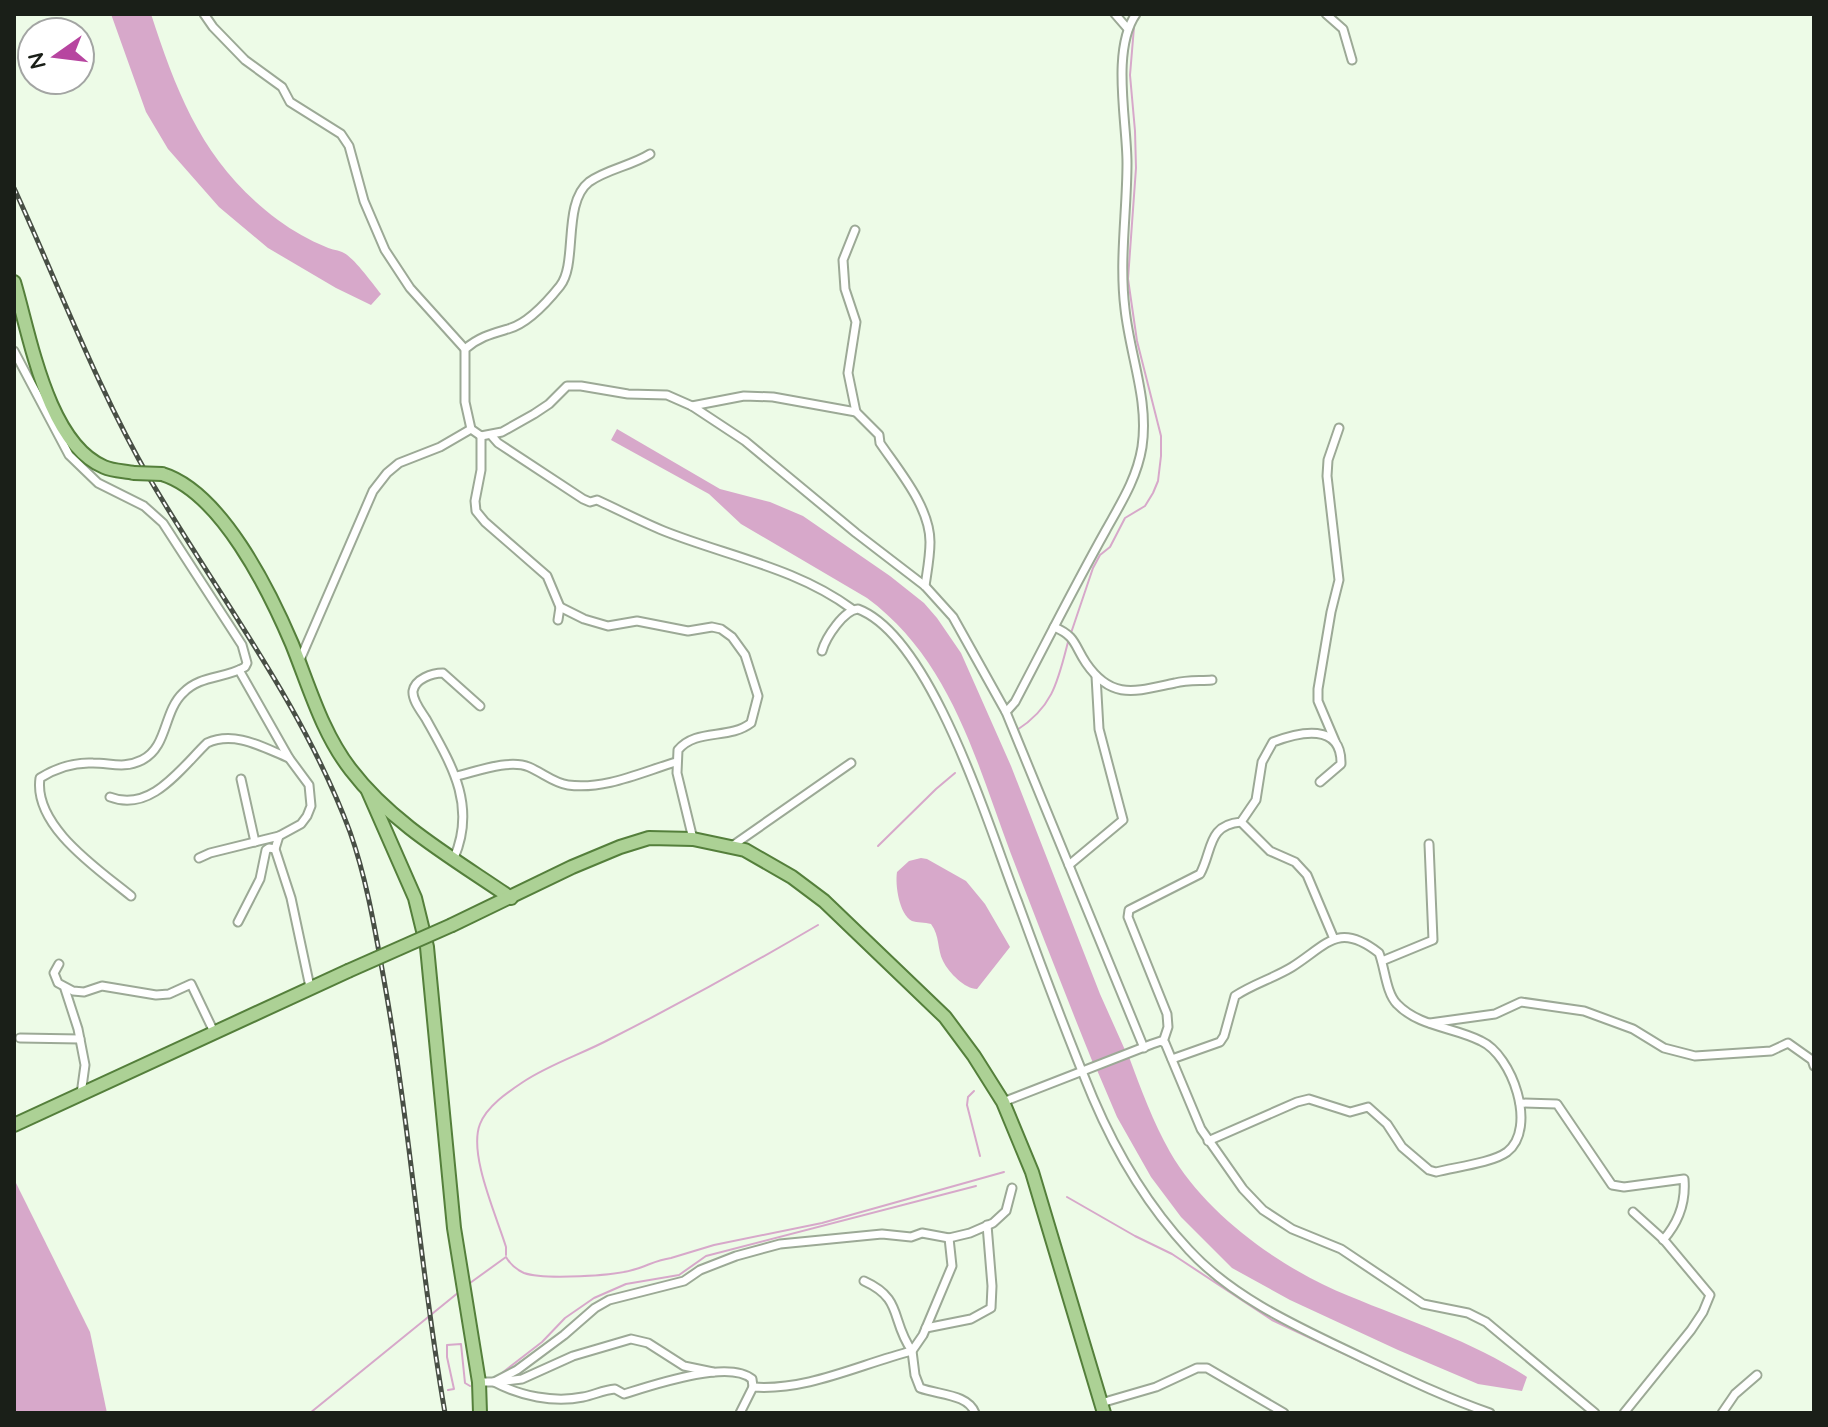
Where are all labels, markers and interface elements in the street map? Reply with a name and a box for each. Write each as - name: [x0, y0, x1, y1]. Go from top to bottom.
- north arrow: [16, 16, 96, 96]
- text: N: [21, 50, 52, 72]

